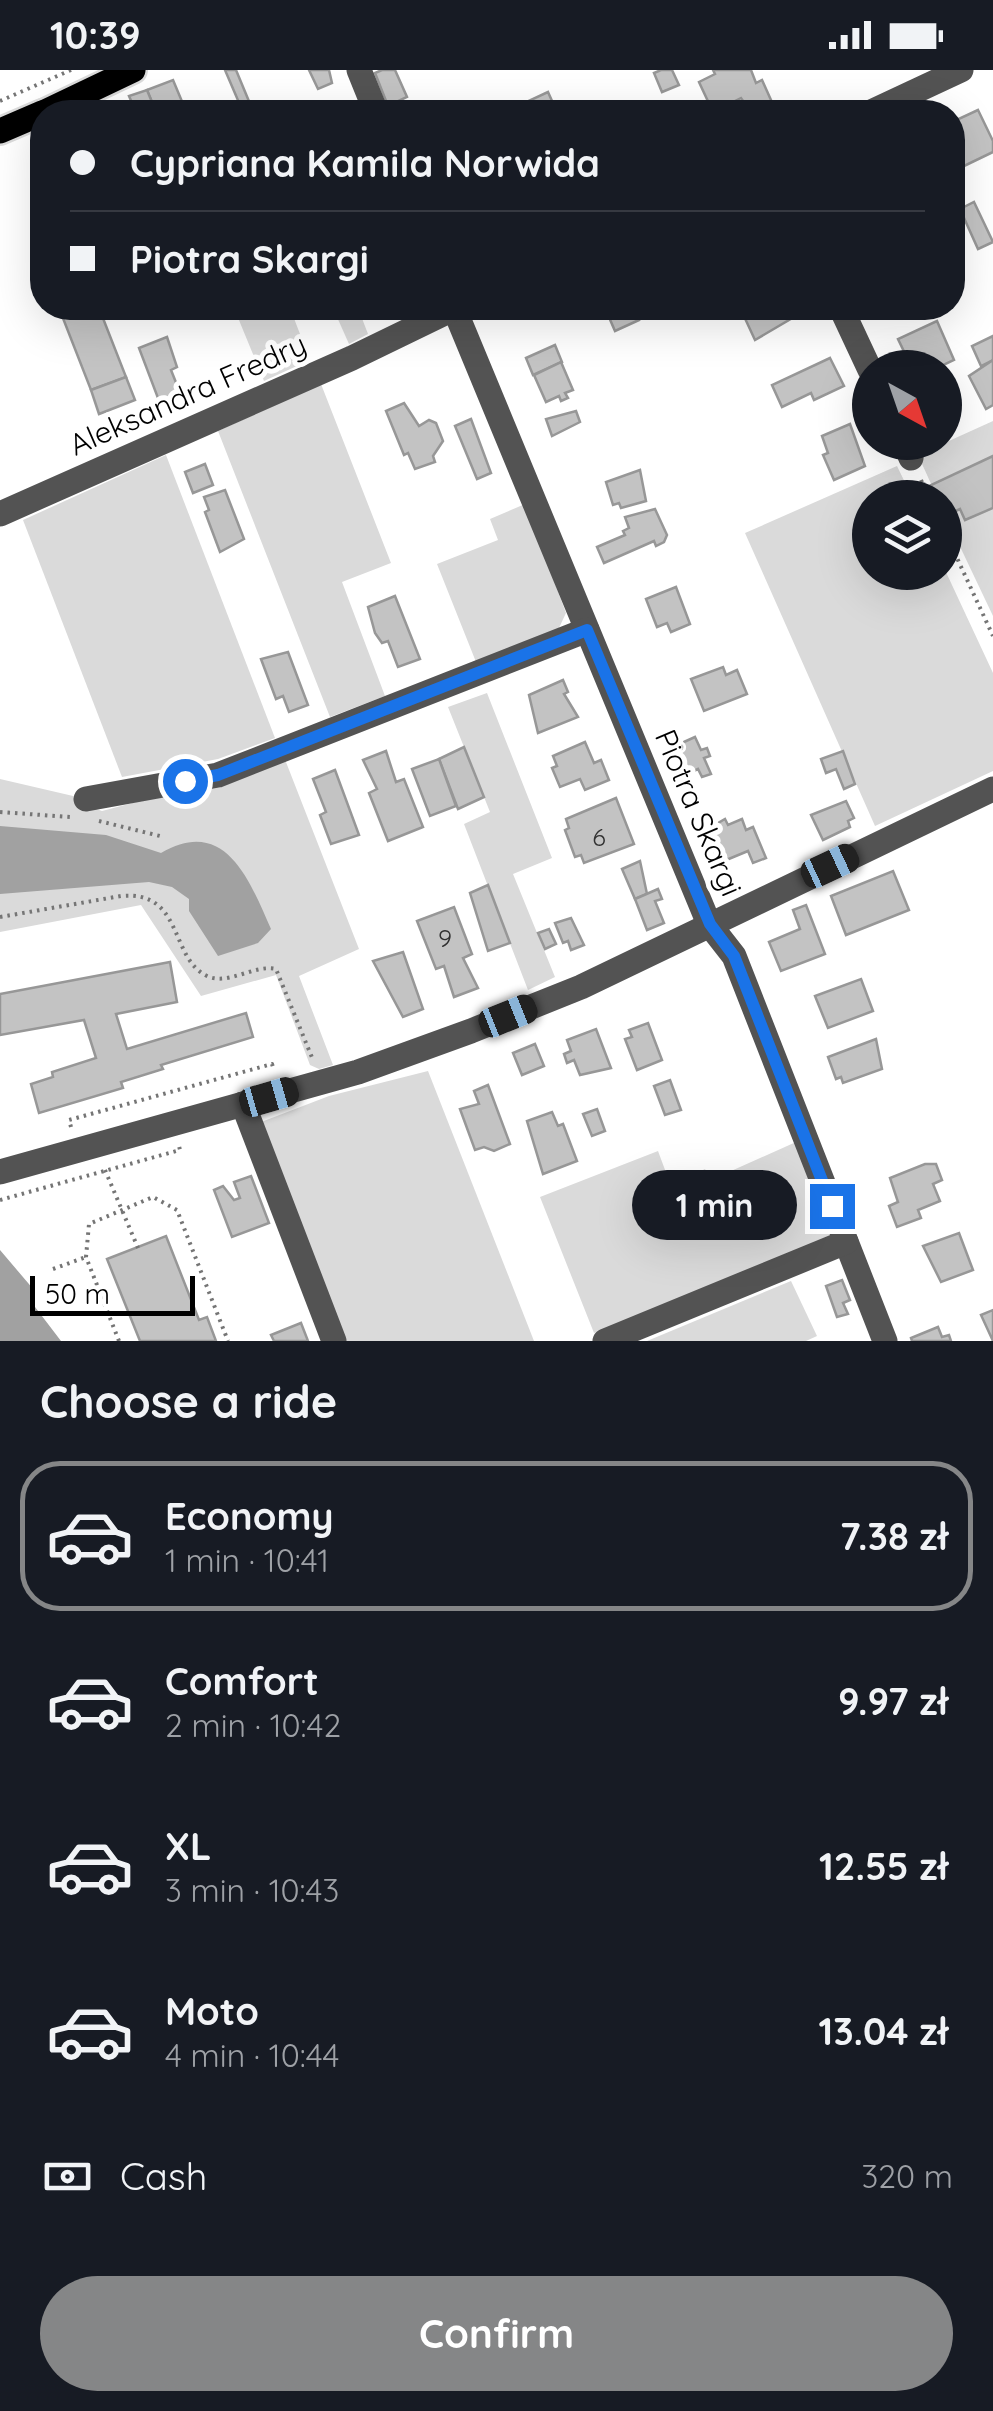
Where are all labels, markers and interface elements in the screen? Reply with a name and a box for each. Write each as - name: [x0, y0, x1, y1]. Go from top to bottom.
- text: 10:39: [50, 11, 140, 59]
- text: Cypriana Kamila Norwida: [130, 139, 600, 187]
- text: Piotra Skargi: [130, 235, 369, 283]
- street label: Aleksandra Fredry: [63, 325, 312, 463]
- north arrow: [852, 350, 962, 460]
- map controls: [852, 350, 962, 590]
- button: layers: [852, 480, 962, 590]
- street label: Piotra Skargi: [647, 724, 751, 902]
- route start: [163, 759, 208, 804]
- house number: 6: [592, 821, 606, 852]
- car: [796, 840, 864, 892]
- house number: 9: [438, 922, 452, 953]
- car: [475, 991, 541, 1041]
- car: [236, 1074, 302, 1120]
- callout: 1 min: [632, 1171, 797, 1241]
- route end: [810, 1184, 855, 1229]
- text: 1 min: [676, 1185, 753, 1225]
- scale bar: [30, 1271, 195, 1316]
- text: 50 m: [45, 1276, 110, 1311]
- text: Choose a ride: [40, 1373, 337, 1429]
- icon: car: [45, 1491, 135, 1581]
- text: Economy: [165, 1492, 334, 1540]
- text: 7.38 zł: [840, 1512, 948, 1560]
- text: 1 min · 10:41: [165, 1540, 329, 1580]
- icon: car: [45, 1656, 135, 1746]
- text: Comfort: [165, 1657, 319, 1705]
- text: 9.97 zł: [838, 1677, 948, 1725]
- text: 2 min · 10:42: [165, 1705, 341, 1745]
- icon: car: [45, 1821, 135, 1911]
- text: XL: [165, 1822, 211, 1870]
- text: 12.55 zł: [819, 1842, 948, 1890]
- text: 3 min · 10:43: [165, 1870, 339, 1910]
- icon: car: [45, 1986, 135, 2076]
- text: Moto: [165, 1987, 259, 2035]
- text: 13.04 zł: [818, 2007, 948, 2055]
- text: 4 min · 10:44: [165, 2035, 339, 2075]
- icon: cash: [40, 2149, 95, 2204]
- text: Cash: [120, 2152, 207, 2200]
- text: 320 m: [862, 2156, 953, 2196]
- button: Confirm: [40, 2276, 953, 2391]

